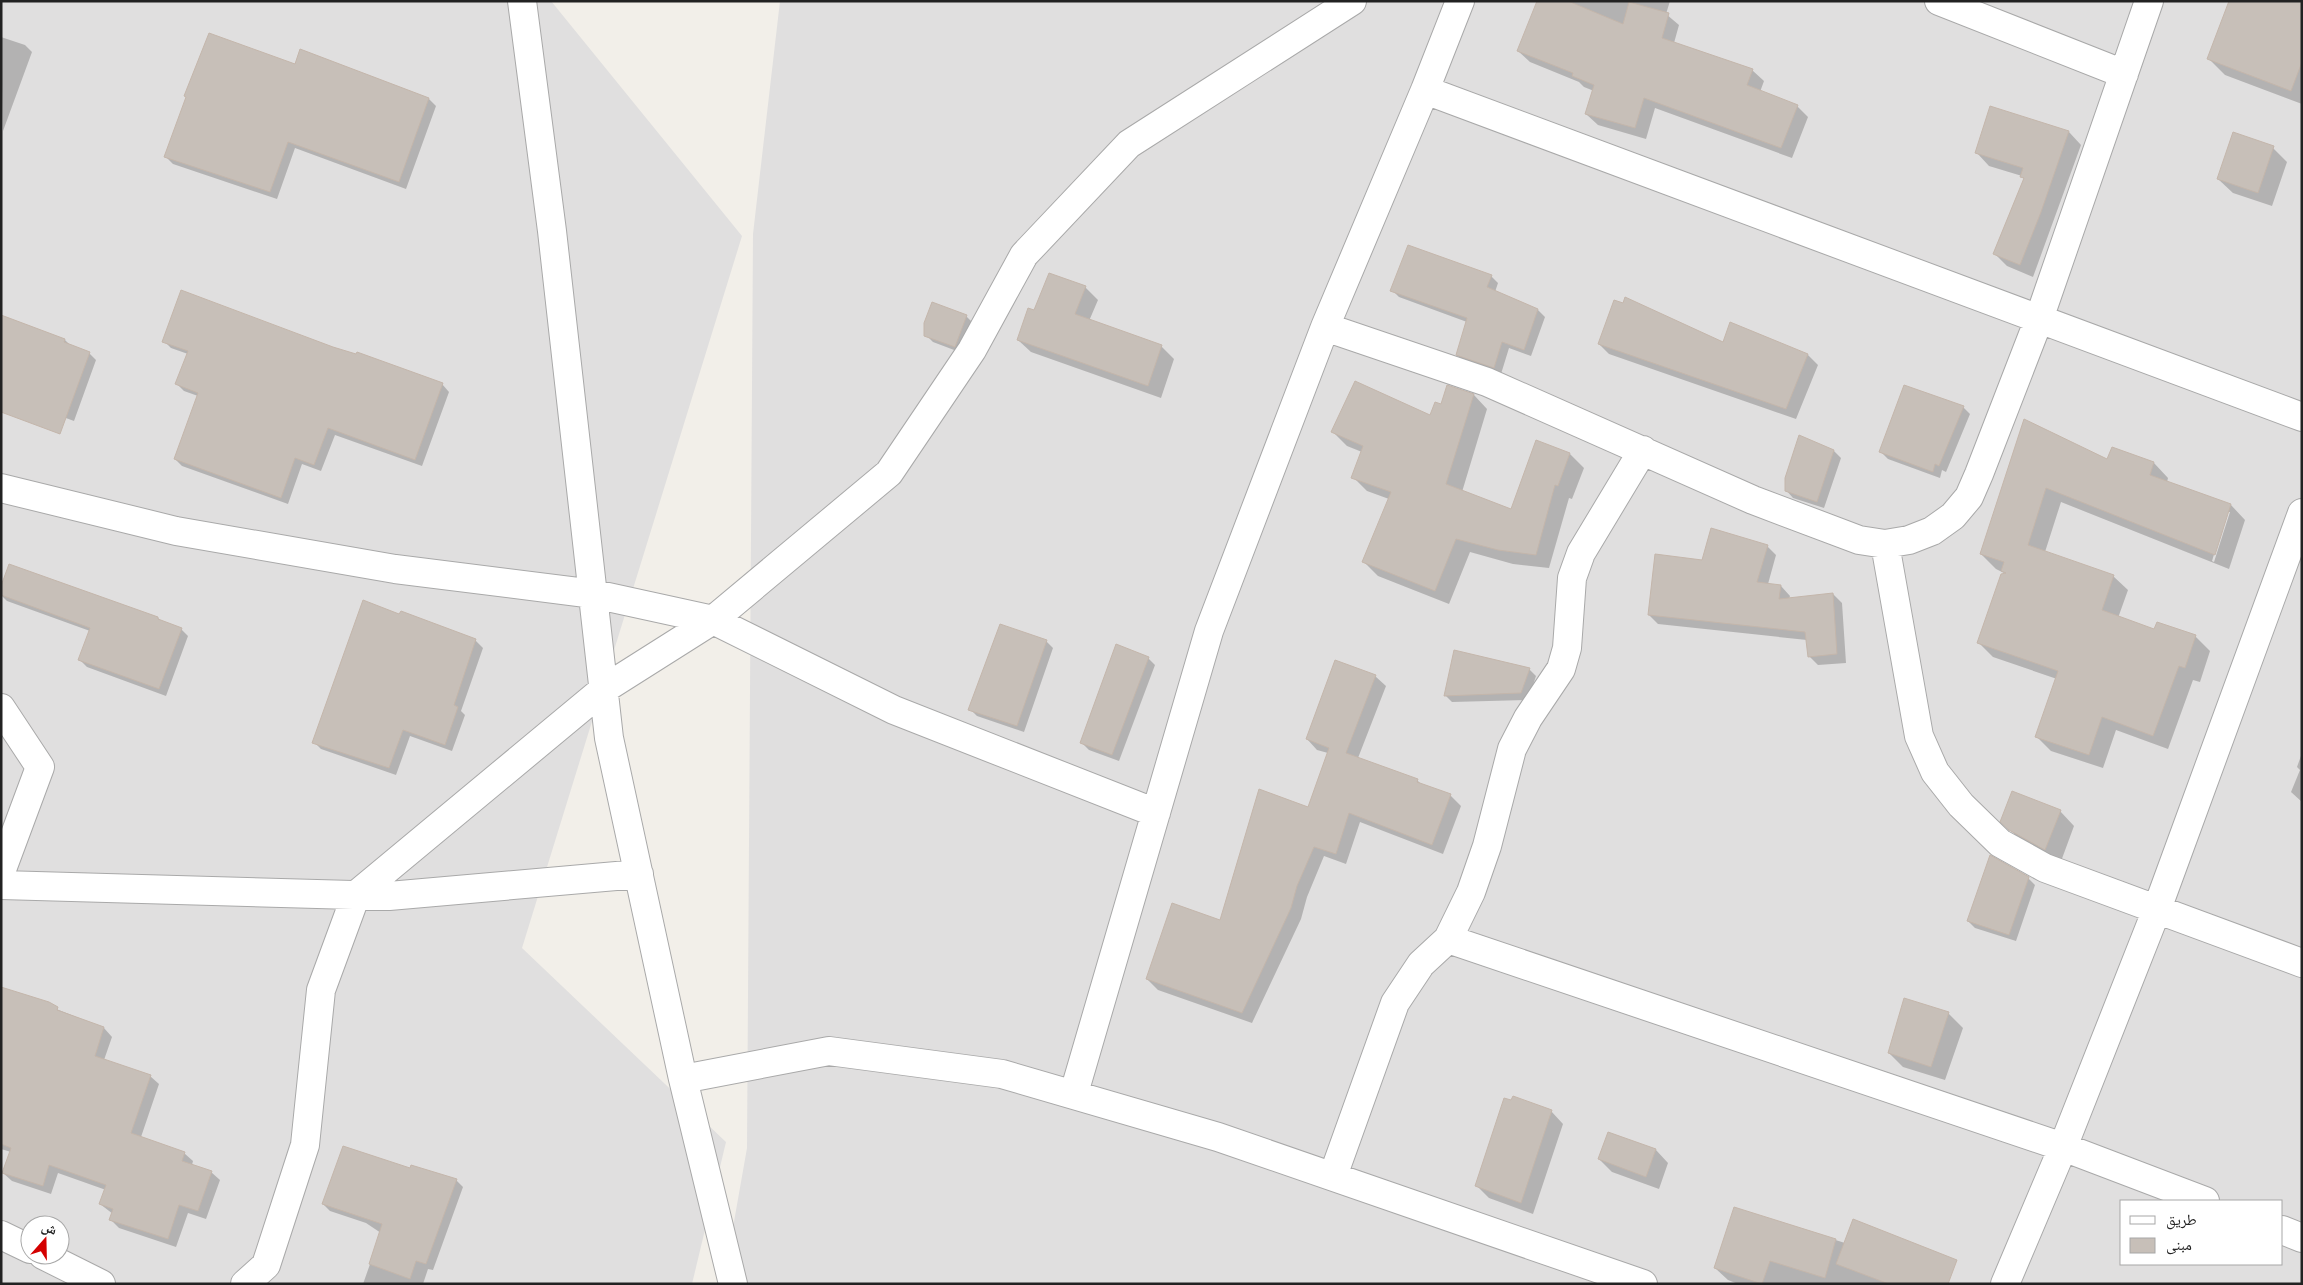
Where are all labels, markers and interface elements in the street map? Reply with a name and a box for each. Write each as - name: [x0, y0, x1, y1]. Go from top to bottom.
- legend: [2120, 1200, 2283, 1265]
- text: طريق: [2166, 1210, 2197, 1230]
- north arrow: [20, 1215, 70, 1265]
- text: ش: [39, 1217, 60, 1239]
- text: مبنى: [2166, 1235, 2192, 1255]

